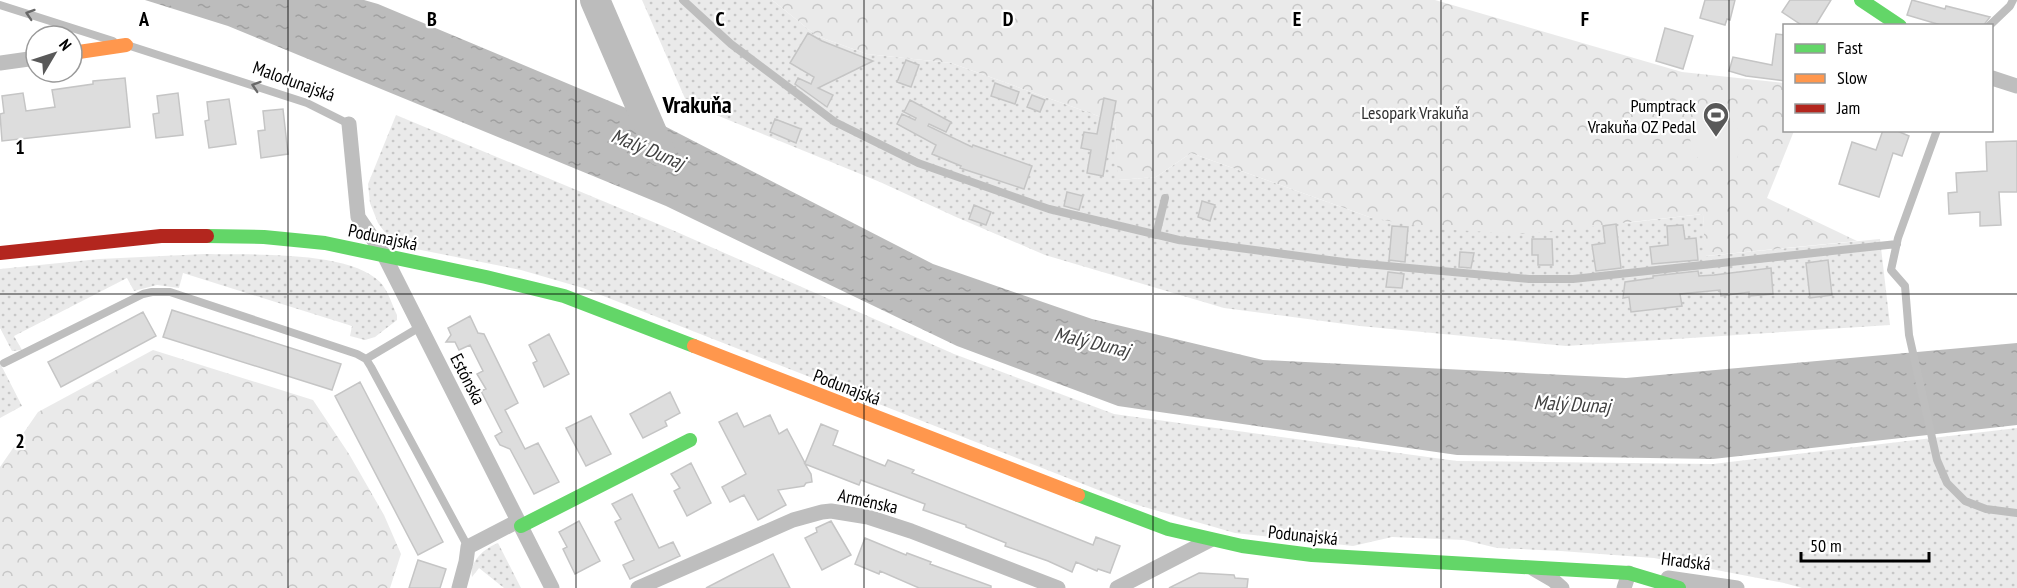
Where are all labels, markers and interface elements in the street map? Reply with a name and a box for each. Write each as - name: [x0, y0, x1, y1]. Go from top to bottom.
- text: A: [138, 6, 150, 32]
- text: B: [427, 6, 437, 32]
- text: C: [715, 6, 725, 32]
- text: D: [1003, 6, 1014, 32]
- text: E: [1293, 6, 1301, 32]
- text: F: [1581, 6, 1589, 32]
- one-way arrow: [25, 9, 36, 22]
- north arrow: [24, 24, 84, 84]
- legend: [1783, 24, 1993, 132]
- text: N: [55, 35, 76, 54]
- text: Fast: [1837, 36, 1863, 59]
- street label: Malodunajská: [250, 56, 338, 106]
- text: Slow: [1837, 66, 1868, 89]
- one-way arrow: [251, 81, 262, 94]
- district label: Vrakuňa: [661, 89, 732, 120]
- place label: Pumptrack Vrakuňa OZ Pedal: [1587, 94, 1697, 138]
- text: Jam: [1836, 96, 1860, 119]
- sports icon: Pumptrack Vrakuňa OZ Pedal: [1701, 100, 1731, 138]
- park label: Lesopark Vrakuňa: [1361, 101, 1469, 124]
- water label: Malý Dunaj: [608, 123, 691, 176]
- text: 1: [15, 134, 25, 160]
- street label: Podunajská: [346, 218, 420, 256]
- water label: Malý Dunaj: [1052, 321, 1135, 364]
- street label: Estónska: [445, 349, 491, 409]
- street label: Podunajská: [810, 364, 884, 410]
- water label: Malý Dunaj: [1533, 389, 1614, 419]
- text: 2: [15, 428, 25, 454]
- street label: Arménska: [836, 483, 900, 519]
- street label: Podunajská: [1267, 520, 1339, 550]
- scale bar: [1801, 525, 1928, 563]
- text: 50 m: [1810, 534, 1842, 557]
- street label: Hradská: [1660, 547, 1712, 575]

